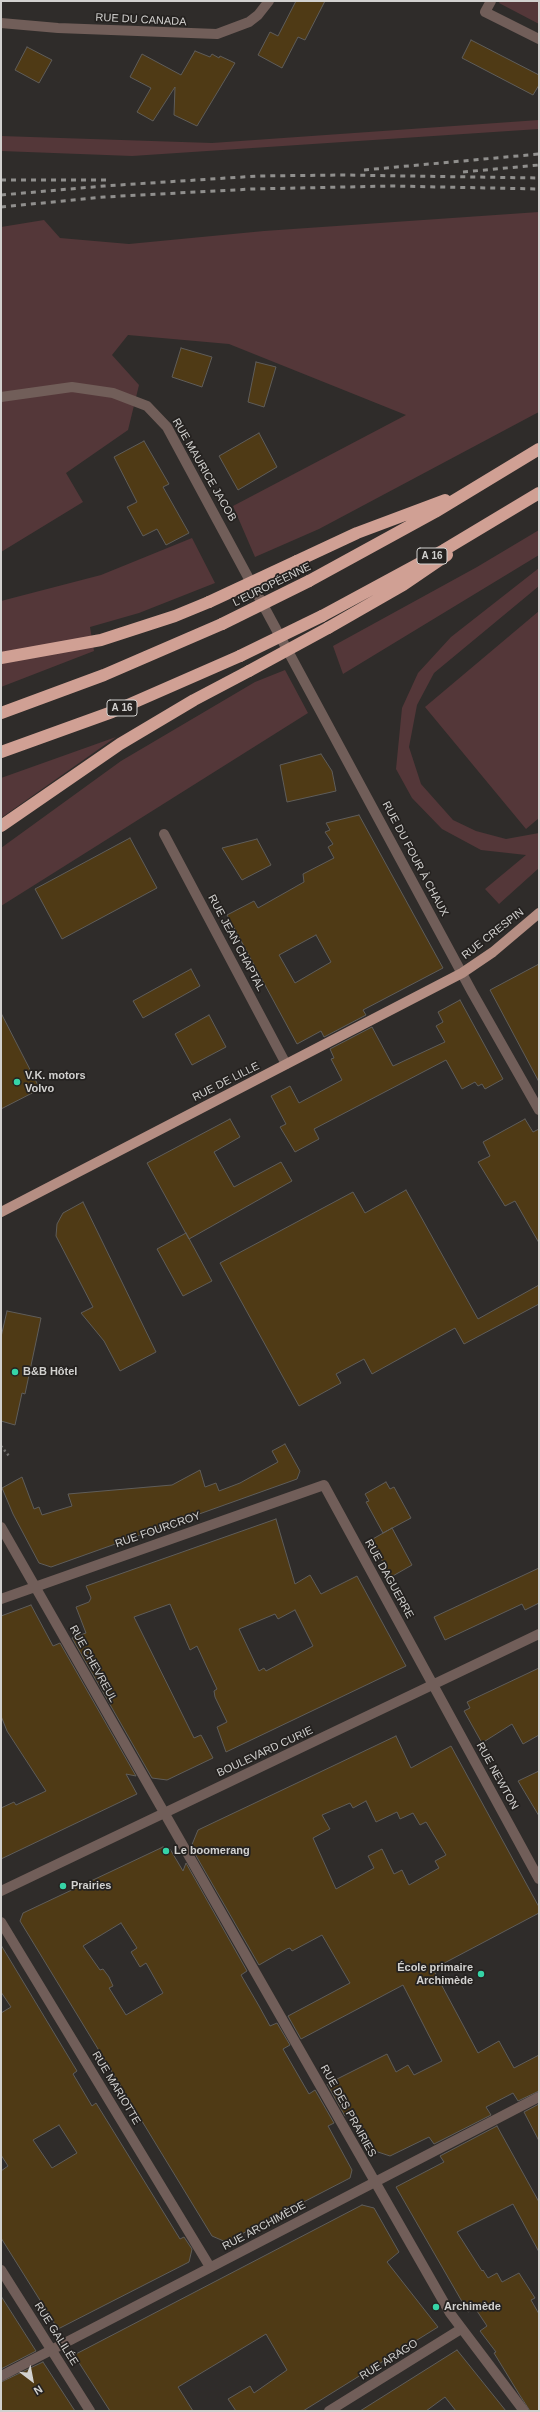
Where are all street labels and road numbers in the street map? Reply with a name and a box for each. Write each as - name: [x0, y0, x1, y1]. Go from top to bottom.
- street label: RUE DU CANADA: [95, 11, 187, 29]
- street label: RUE MAURICE JACOB: [169, 416, 239, 524]
- road number: A 16: [417, 548, 447, 564]
- street label: L'EUROPÉENNE: [231, 560, 313, 610]
- road number: A 16: [107, 700, 137, 716]
- street label: RUE DU FOUR À CHAUX: [379, 799, 451, 919]
- street label: RUE JEAN CHAPTAL: [205, 892, 267, 994]
- street label: RUE CRESPIN: [459, 906, 527, 962]
- street label: RUE DE LILLE: [190, 1059, 262, 1105]
- street label: RUE FOURCROY: [114, 1509, 202, 1551]
- street label: RUE DAGUERRE: [362, 1537, 416, 1621]
- street label: RUE CHEVREUL: [66, 1623, 120, 1705]
- street label: BOULEVARD CURIE: [215, 1724, 315, 1780]
- street label: RUE NEWTON: [473, 1740, 521, 1812]
- street label: RUE MARIOTTE: [89, 2049, 143, 2127]
- street label: RUE DES PRAIRIES: [317, 2063, 379, 2159]
- street label: RUE ARCHIMÈDE: [220, 2199, 308, 2253]
- street label: RUE GALILÉE: [31, 2300, 81, 2368]
- street label: RUE ARAGO: [358, 2337, 420, 2383]

